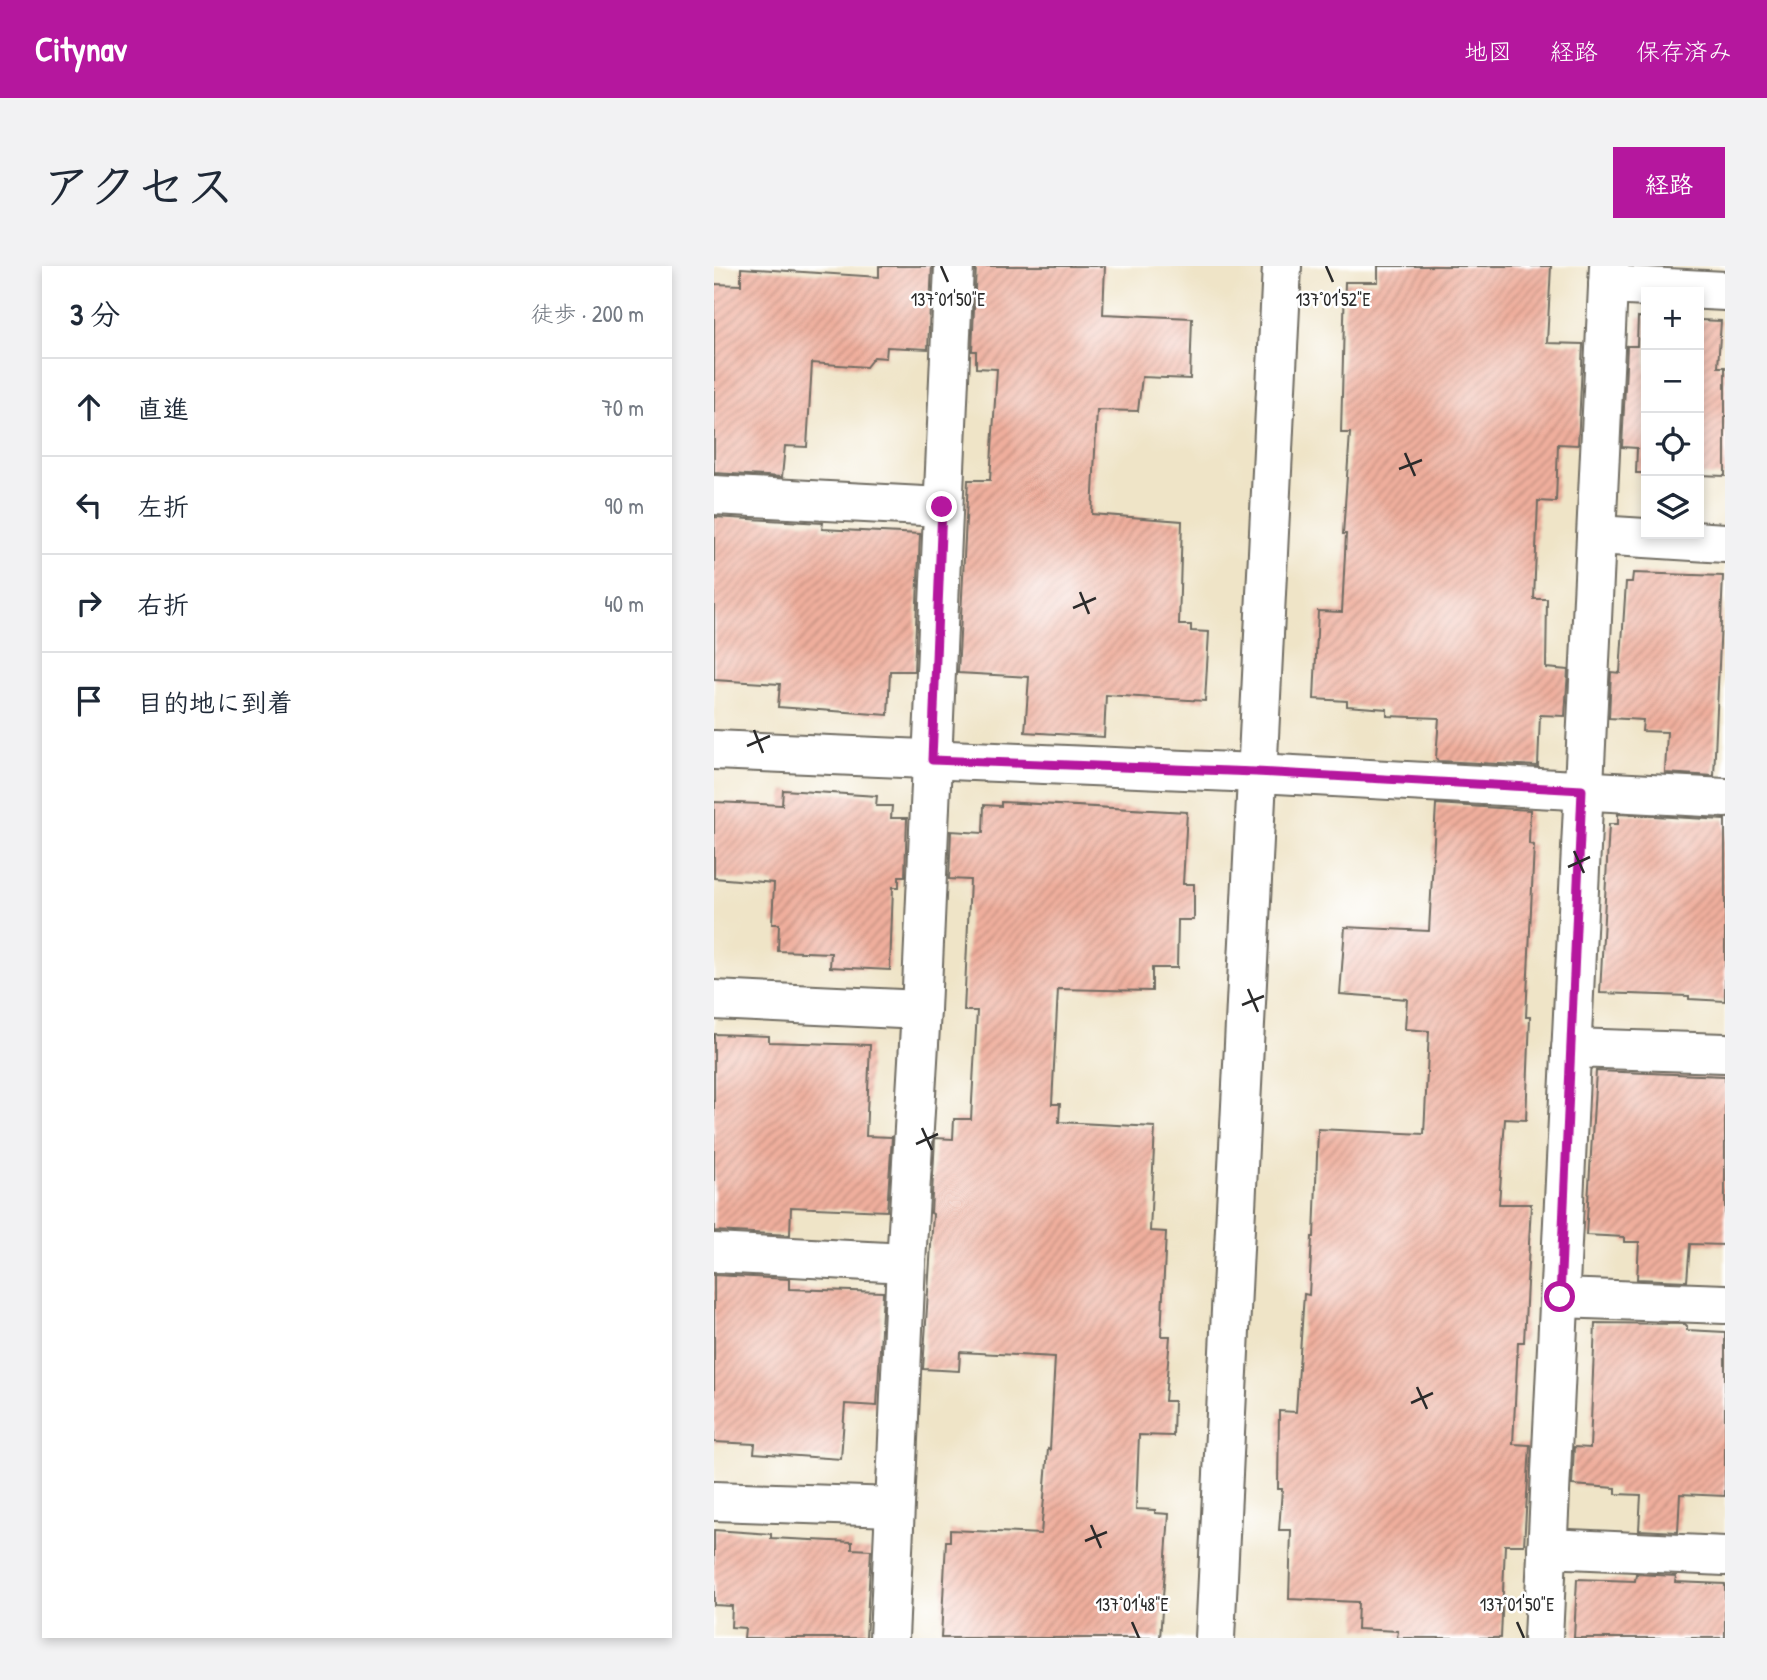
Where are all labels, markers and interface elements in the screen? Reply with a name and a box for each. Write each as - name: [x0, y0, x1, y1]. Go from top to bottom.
- text: Citynav: [35, 27, 127, 71]
- text: 地図: [1464, 35, 1512, 67]
- text: 経路: [1550, 35, 1598, 67]
- text: 保存済み: [1636, 35, 1732, 67]
- button: 経路: [1613, 147, 1725, 218]
- text: アクセス: [42, 152, 235, 218]
- text: 137°01'50"E: [911, 287, 985, 312]
- text: 137°01'52"E: [1296, 287, 1370, 312]
- map controls: [1641, 287, 1704, 539]
- button: +: [1641, 287, 1704, 350]
- text: 3 分: [70, 294, 120, 334]
- text: 徒歩 · 200 m: [531, 298, 644, 329]
- button: −: [1641, 350, 1704, 413]
- icon: ahead: [70, 388, 108, 426]
- text: 直進: [137, 391, 189, 426]
- text: 70 m: [601, 392, 644, 423]
- button: locate: [1641, 413, 1704, 476]
- button: layers: [1641, 476, 1704, 539]
- icon: left: [70, 486, 108, 524]
- text: 左折: [137, 489, 189, 524]
- text: 90 m: [604, 490, 644, 521]
- route end: [926, 491, 957, 522]
- icon: right: [70, 584, 108, 622]
- text: 右折: [137, 587, 189, 622]
- text: 40 m: [604, 588, 644, 619]
- icon: arrive: [70, 682, 108, 720]
- text: 目的地に到着: [137, 685, 293, 720]
- route start: [1544, 1281, 1575, 1312]
- text: 137°01'48"E: [1095, 1592, 1169, 1617]
- text: 137°01'50"E: [1480, 1592, 1554, 1617]

